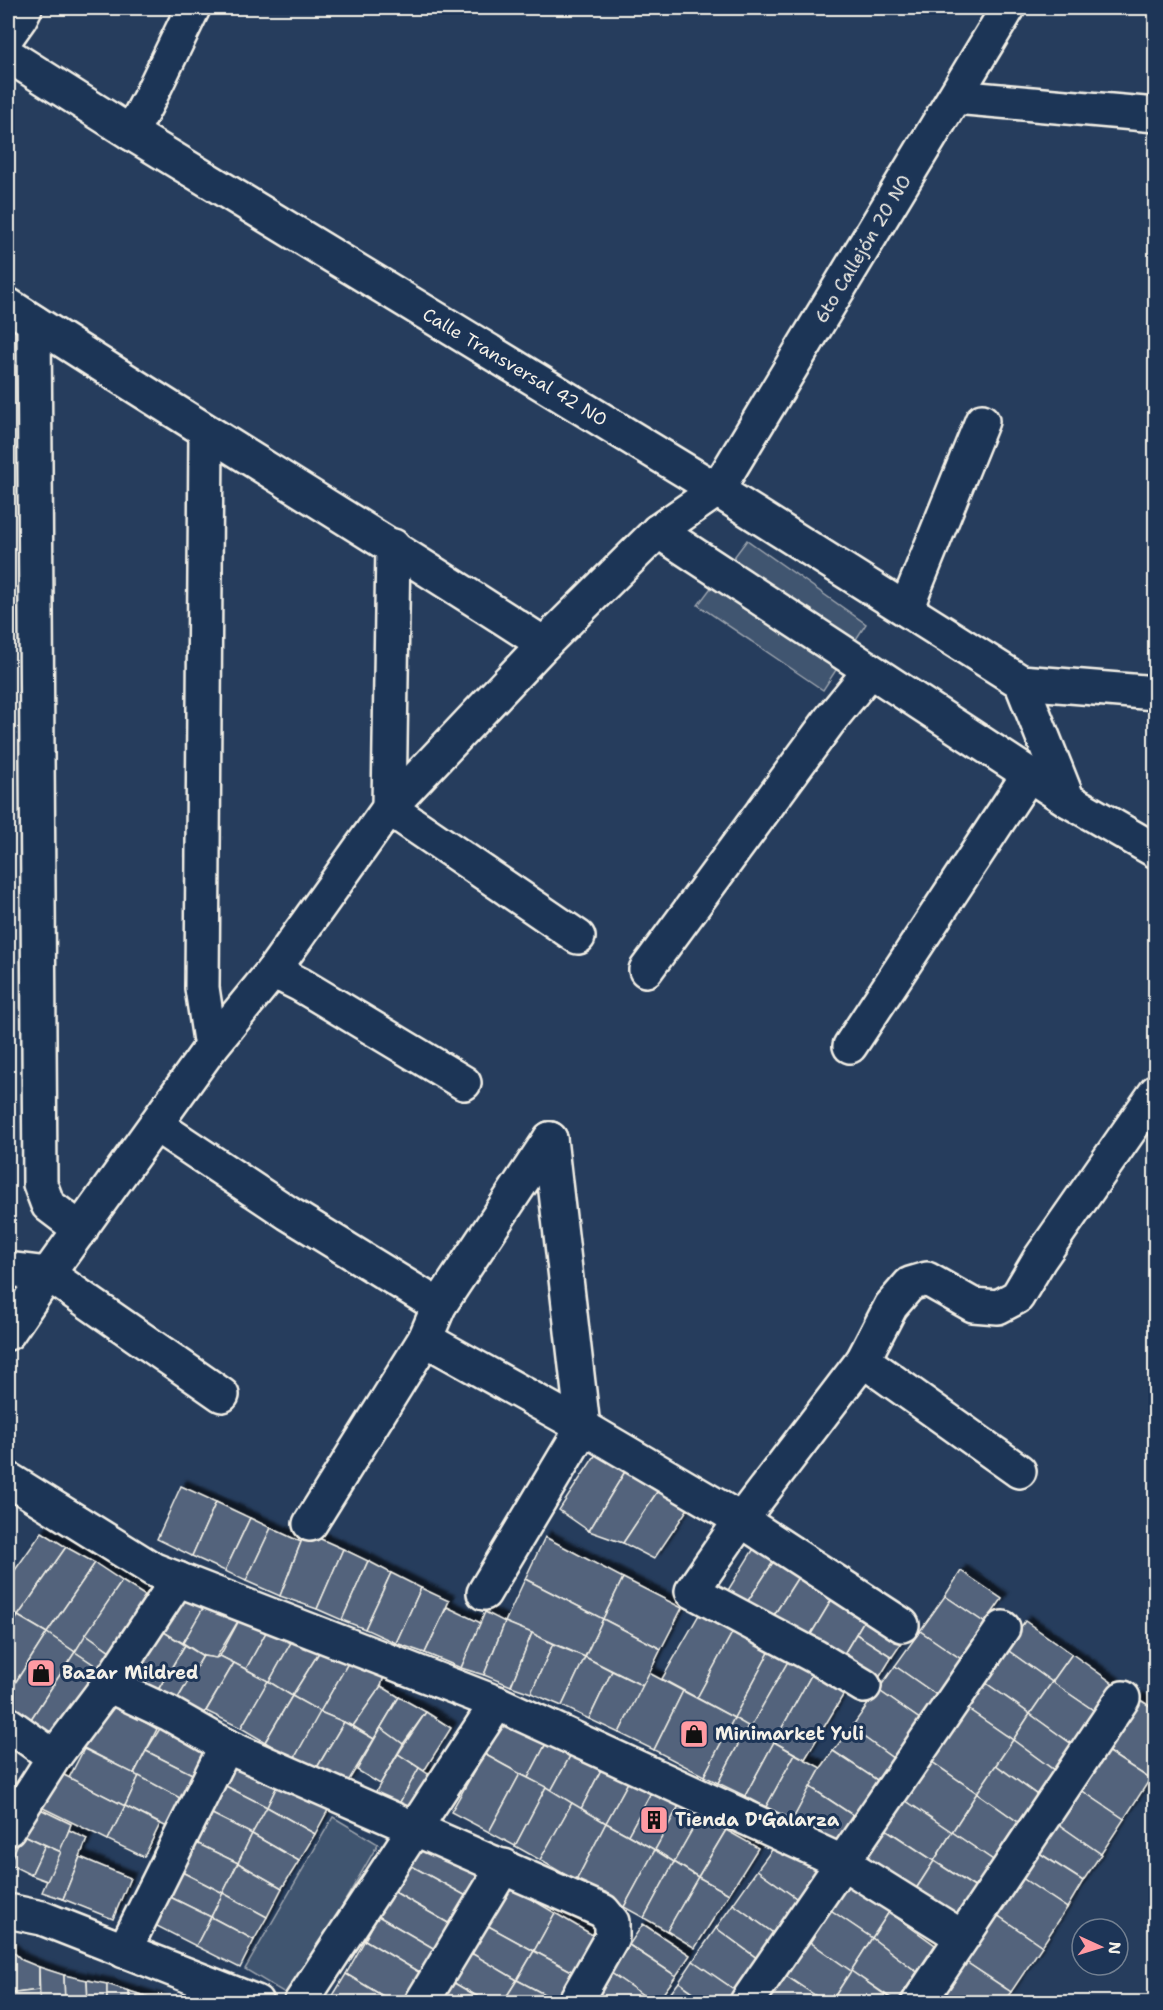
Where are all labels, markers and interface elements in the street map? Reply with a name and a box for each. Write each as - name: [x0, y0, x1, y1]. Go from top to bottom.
- street label: 6to Callejón 20 NO: [809, 170, 917, 328]
- street label: Calle Transversal 42 NO: [418, 302, 612, 432]
- shop icon: Bazar Mildred: [25, 1657, 57, 1689]
- place label: Bazar Mildred: [62, 1661, 198, 1685]
- shop icon: Minimarket Yuli: [678, 1718, 710, 1750]
- place label: Minimarket Yuli: [715, 1722, 864, 1746]
- building icon: Tienda D'Galarza: [638, 1804, 670, 1836]
- place label: Tienda D'Galarza: [675, 1808, 840, 1832]
- north arrow: [1070, 1917, 1130, 1977]
- text: N: [1104, 1941, 1125, 1955]

